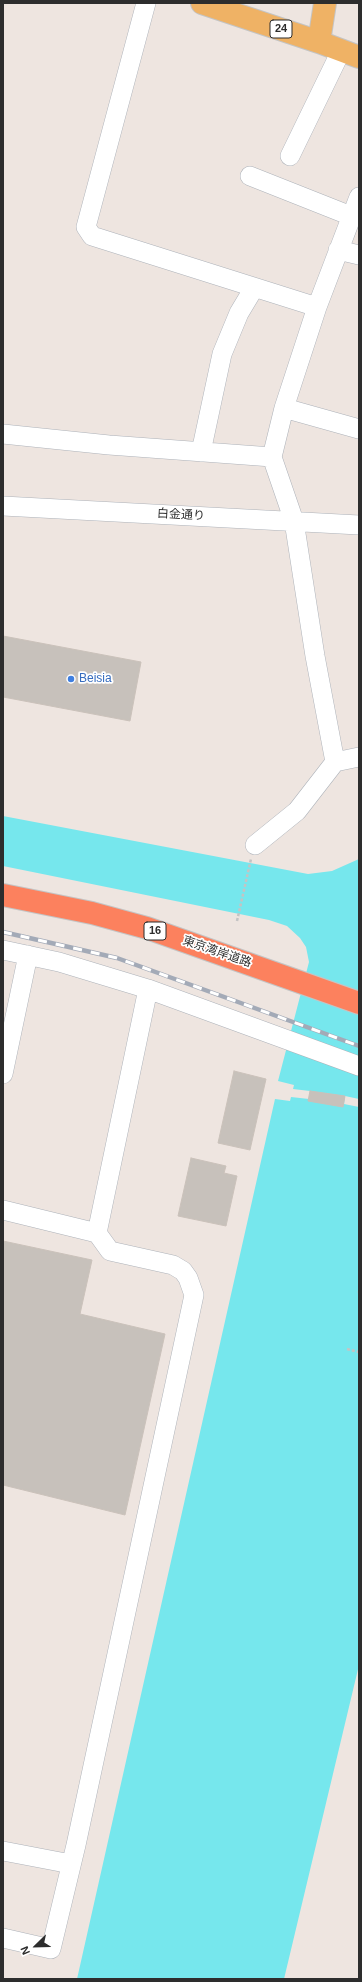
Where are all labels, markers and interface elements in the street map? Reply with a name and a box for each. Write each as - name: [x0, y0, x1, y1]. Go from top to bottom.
- road number: 24: [270, 20, 292, 38]
- street label: 白金通り: [157, 507, 205, 523]
- place label: Beisia: [79, 672, 112, 686]
- marker: Beisia: [66, 674, 76, 684]
- road number: 16: [144, 922, 166, 940]
- street label: 東京湾岸道路: [181, 933, 253, 971]
- north arrow: [16, 1926, 56, 1966]
- text: N: [18, 1945, 32, 1957]

